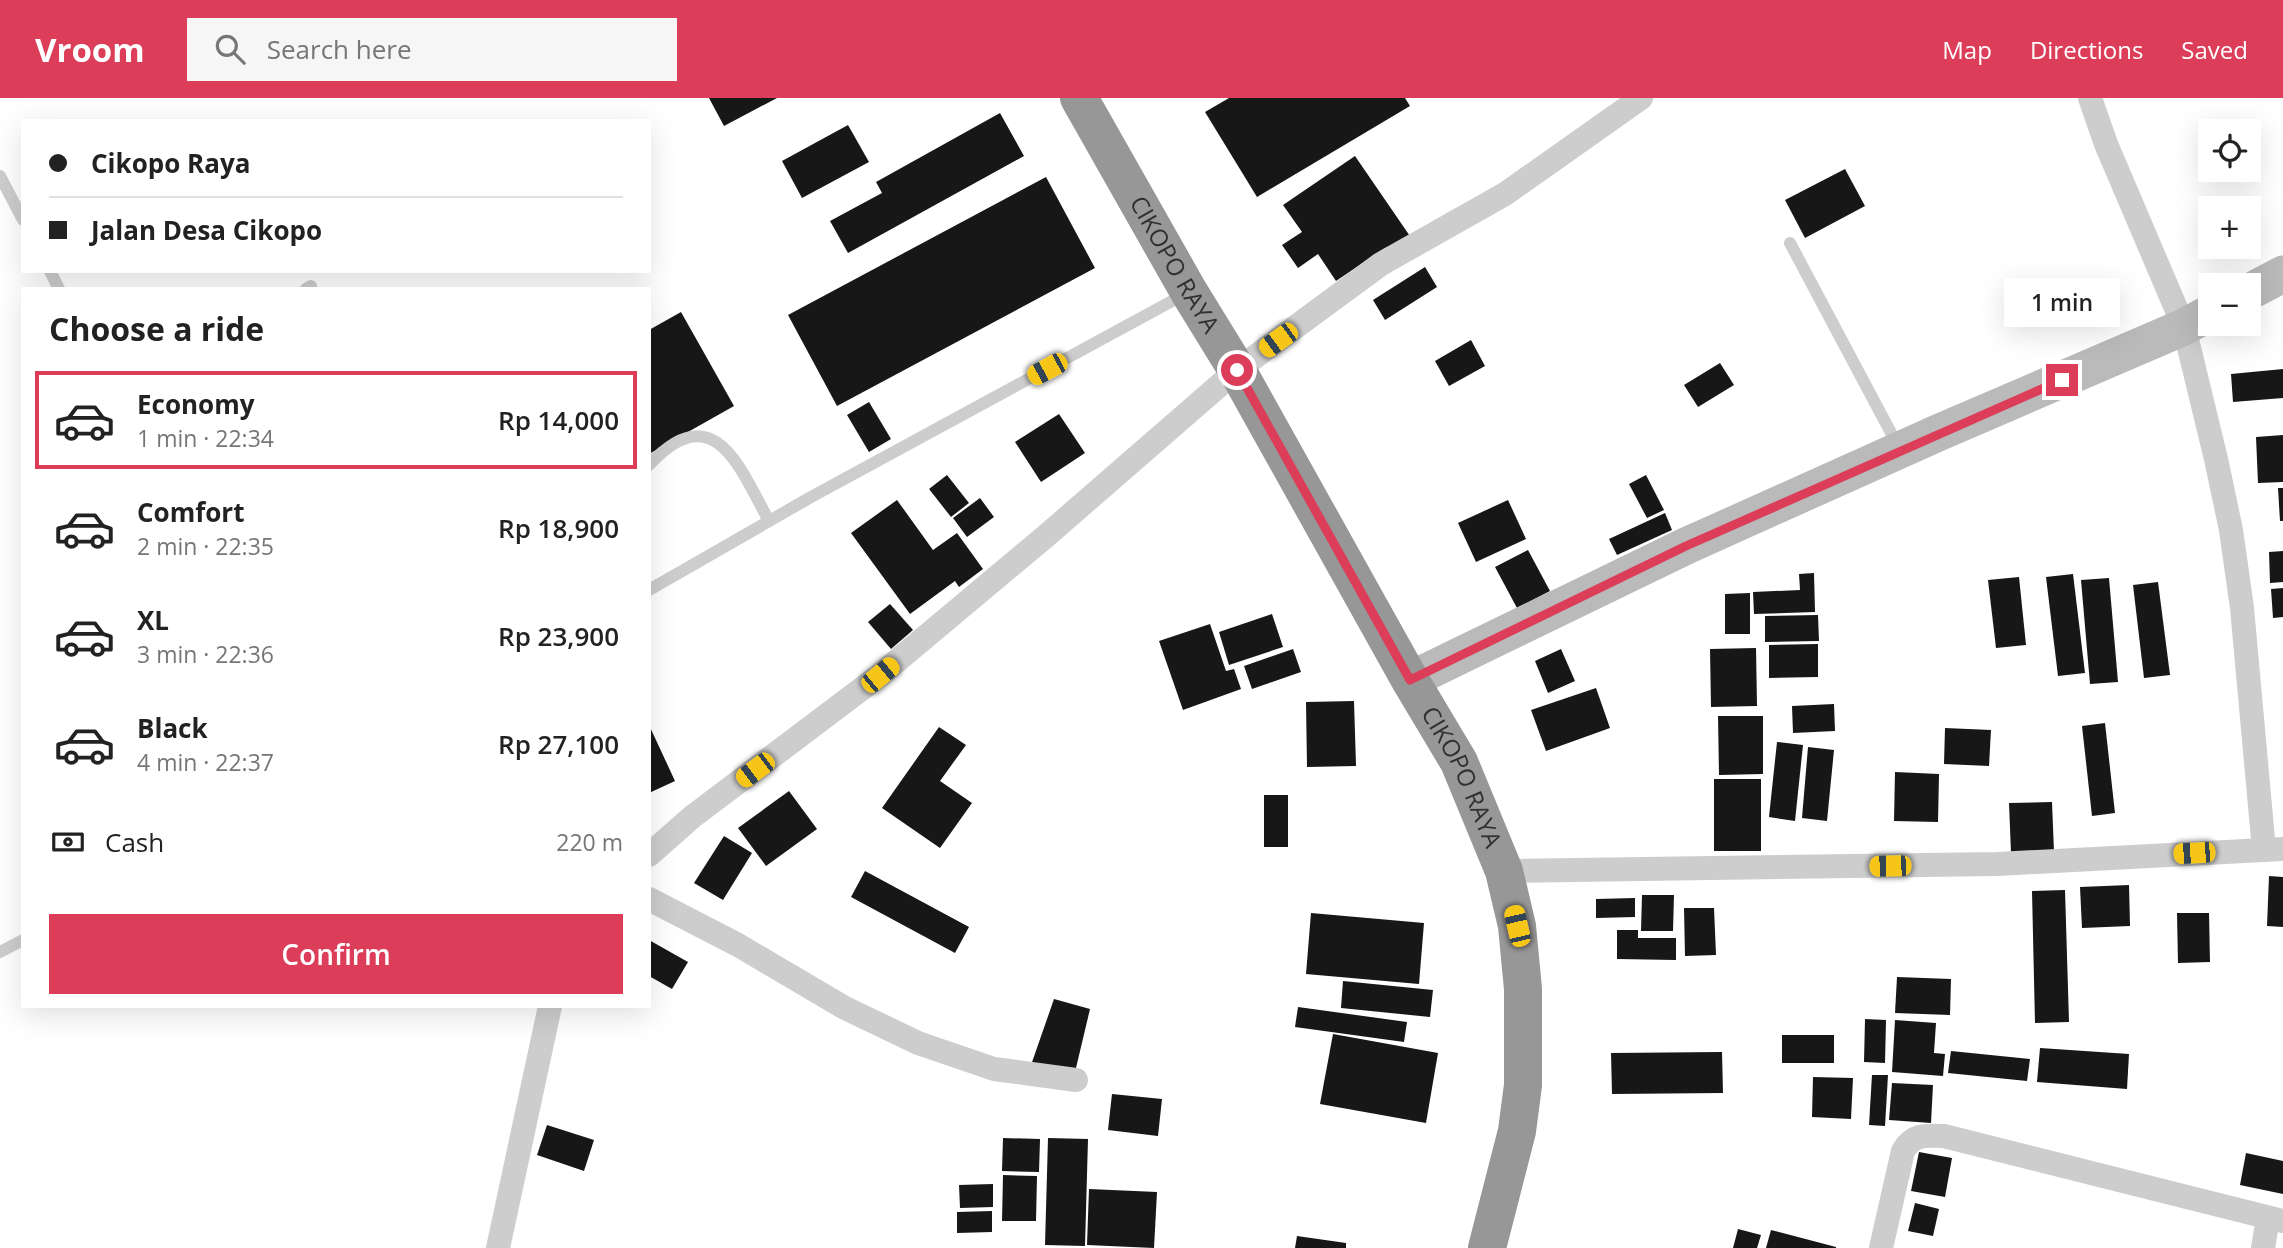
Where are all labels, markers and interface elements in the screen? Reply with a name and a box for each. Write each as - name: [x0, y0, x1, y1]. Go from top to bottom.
- search box: [187, 18, 677, 81]
- text: Vroom: [35, 27, 145, 72]
- icon: search: [211, 30, 249, 68]
- text: Search here: [267, 31, 412, 67]
- text: Map: [1942, 33, 1992, 66]
- text: Directions: [2030, 33, 2143, 66]
- text: Saved: [2181, 33, 2248, 66]
- map controls: [2198, 119, 2261, 336]
- button: locate: [2198, 119, 2261, 182]
- text: Cikopo Raya: [91, 145, 250, 181]
- street label: CIKOPO RAYA: [1123, 190, 1229, 339]
- button: +: [2198, 196, 2261, 259]
- text: Jalan Desa Cikopo: [91, 212, 322, 248]
- button: −: [2198, 273, 2261, 336]
- callout: 1 min: [2004, 278, 2120, 328]
- text: 1 min: [2031, 286, 2093, 318]
- text: Choose a ride: [49, 307, 264, 350]
- car: [1255, 319, 1302, 361]
- car: [1024, 350, 1071, 388]
- route start: [1221, 354, 1253, 386]
- route end: [2046, 364, 2078, 396]
- text: Economy: [137, 386, 255, 422]
- icon: car: [53, 389, 116, 452]
- text: Rp 14,000: [498, 402, 619, 438]
- text: 1 min · 22:34: [137, 422, 274, 454]
- text: Comfort: [137, 494, 244, 530]
- icon: car: [53, 497, 116, 560]
- text: Rp 18,900: [498, 510, 619, 546]
- text: 2 min · 22:35: [137, 530, 274, 562]
- text: XL: [137, 602, 169, 638]
- icon: car: [53, 605, 116, 668]
- text: Rp 23,900: [498, 618, 619, 654]
- text: 3 min · 22:36: [137, 638, 274, 670]
- car: [858, 653, 903, 697]
- street label: CIKOPO RAYA: [1414, 700, 1511, 853]
- text: Black: [137, 710, 208, 746]
- icon: car: [53, 713, 116, 776]
- text: Rp 27,100: [498, 726, 619, 762]
- text: 4 min · 22:37: [137, 746, 274, 778]
- car: [732, 749, 779, 791]
- icon: cash: [49, 823, 87, 861]
- text: Cash: [105, 824, 164, 860]
- text: 220 m: [556, 826, 623, 858]
- car: [2173, 841, 2216, 865]
- car: [1869, 855, 1912, 877]
- car: [1503, 903, 1532, 949]
- button: Confirm: [49, 914, 623, 994]

